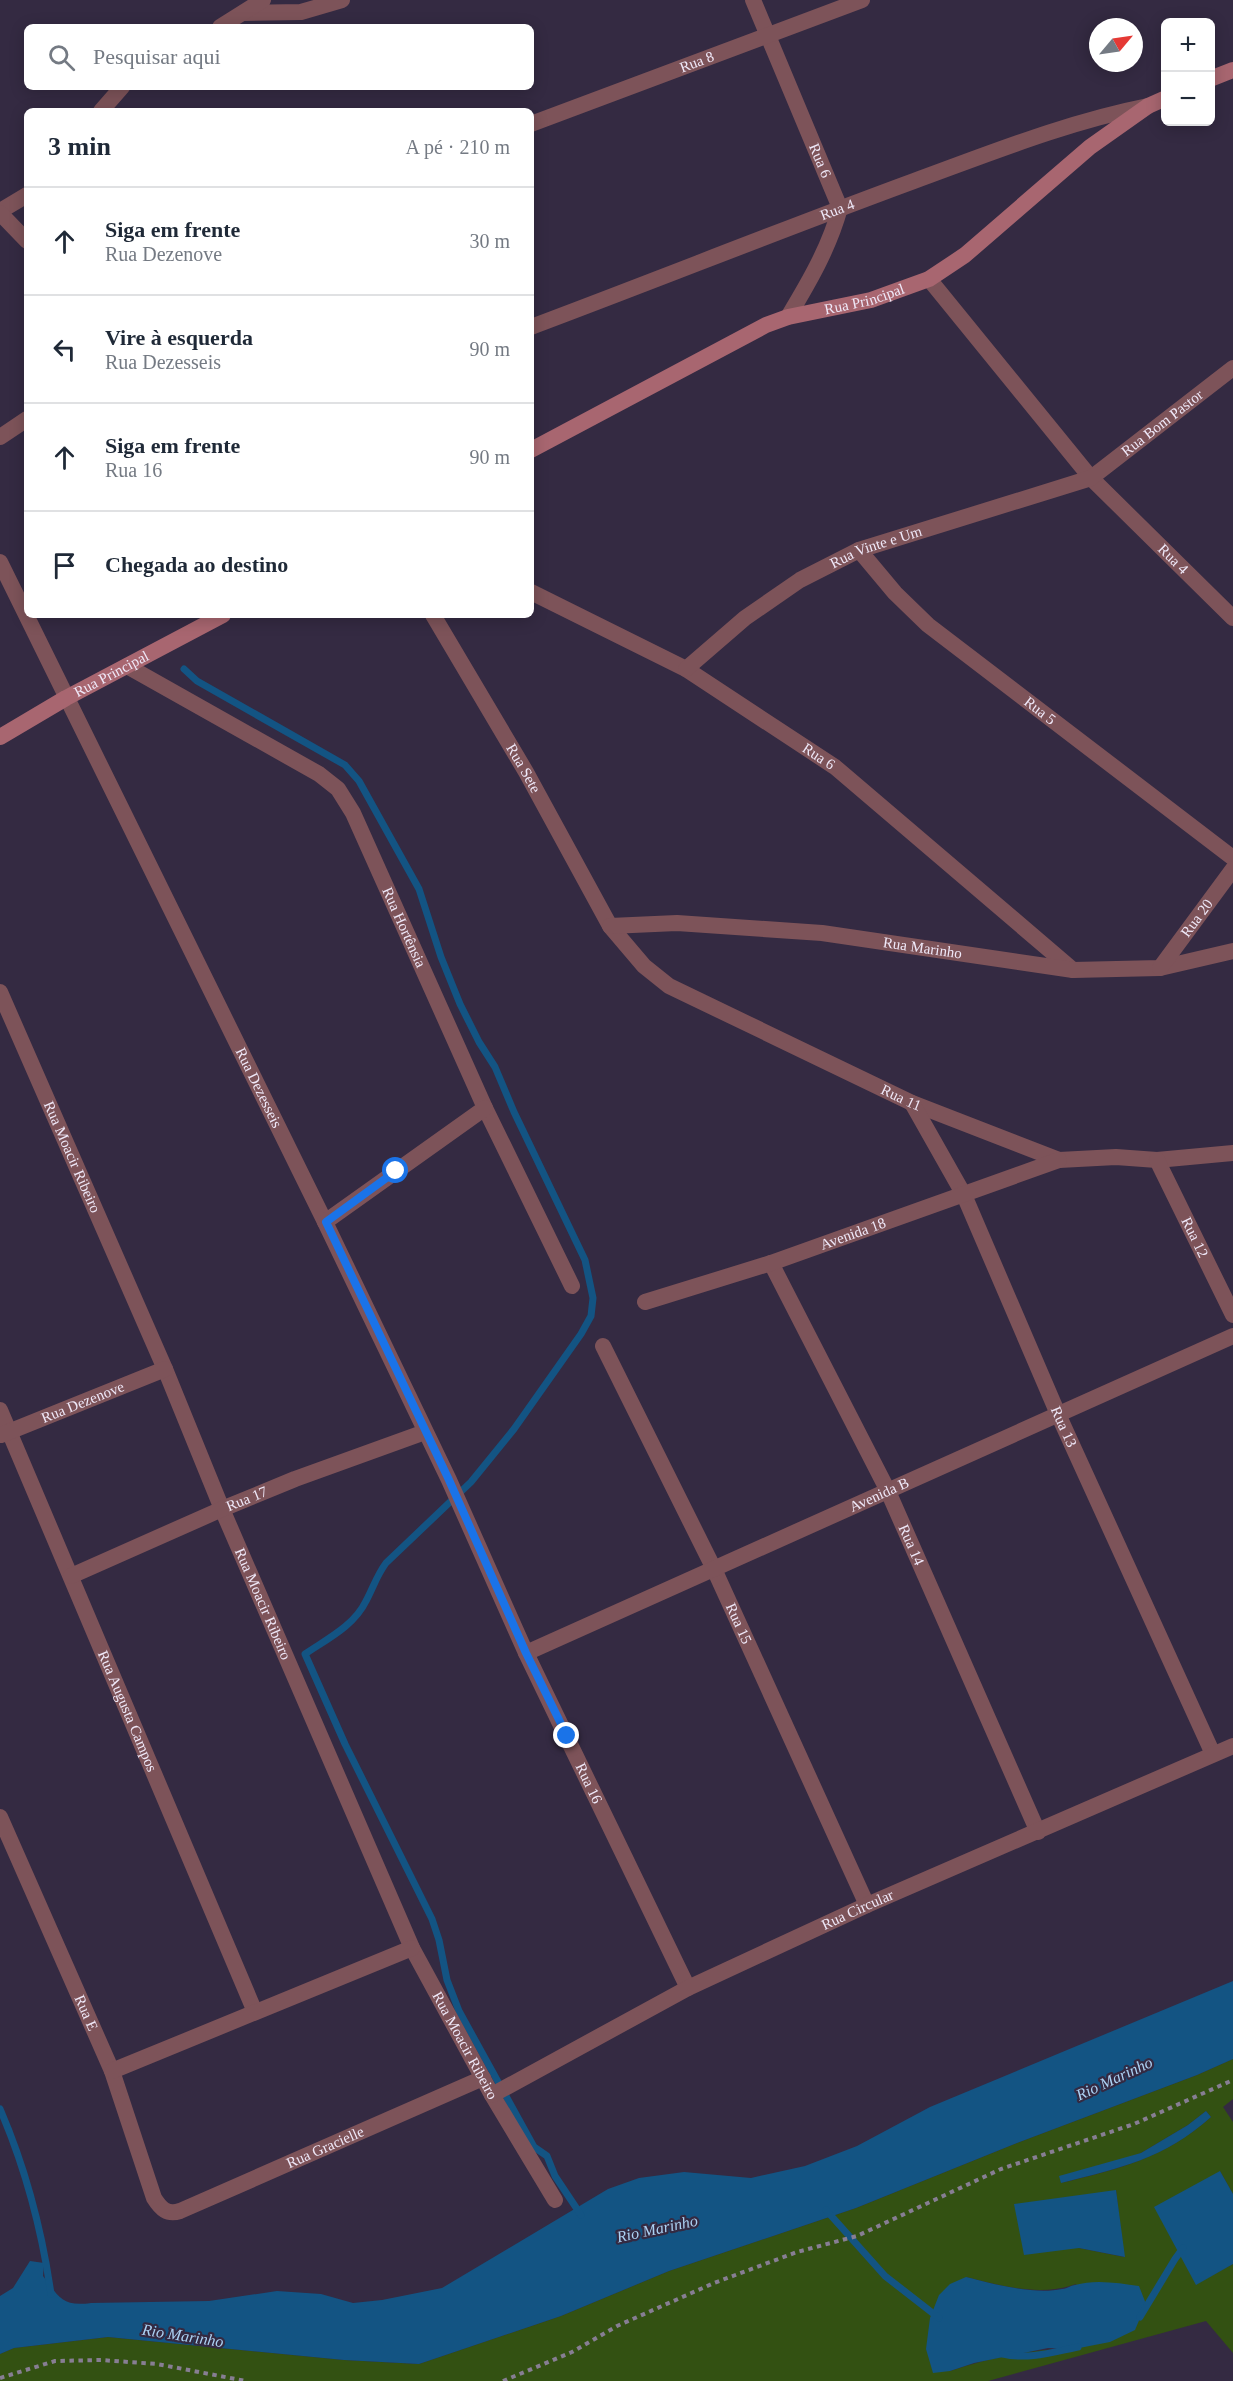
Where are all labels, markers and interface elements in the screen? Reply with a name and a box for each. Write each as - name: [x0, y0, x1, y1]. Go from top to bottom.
- north arrow: [1089, 18, 1143, 72]
- map controls: [1161, 18, 1215, 126]
- button: +: [1161, 18, 1215, 72]
- search box: [24, 24, 534, 90]
- icon: search: [45, 41, 78, 74]
- text: Pesquisar aqui: [93, 44, 221, 69]
- street label: Rua 8: [677, 48, 716, 76]
- button: −: [1161, 72, 1215, 126]
- text: 3 min: [48, 132, 111, 161]
- text: A pé · 210 m: [406, 136, 510, 158]
- street label: Rua 6: [806, 141, 835, 180]
- street label: Rua 4: [818, 196, 857, 223]
- text: Siga em frente: [105, 217, 240, 242]
- icon: ahead: [48, 225, 81, 258]
- text: 30 m: [469, 230, 510, 252]
- text: Rua Dezenove: [105, 243, 222, 265]
- street label: Rua Principal: [823, 281, 906, 317]
- text: Vire à esquerda: [105, 325, 253, 350]
- icon: left: [48, 333, 81, 366]
- text: 90 m: [469, 338, 510, 360]
- text: Rua Dezesseis: [105, 351, 221, 373]
- street label: Rua Bom Pastor: [1118, 386, 1206, 459]
- text: Siga em frente: [105, 433, 240, 458]
- icon: ahead: [48, 441, 81, 474]
- text: 90 m: [469, 446, 510, 468]
- text: Rua 16: [105, 459, 162, 481]
- street label: Rua Vinte e Um: [827, 523, 924, 571]
- street label: Rua 4: [1155, 541, 1192, 578]
- icon: arrive: [48, 549, 81, 582]
- text: Chegada ao destino: [105, 552, 288, 577]
- street label: Rua Principal: [71, 648, 151, 700]
- street label: Rua 5: [1021, 693, 1059, 728]
- street label: Rua 6: [800, 740, 838, 773]
- street label: Rua Sete: [503, 741, 544, 796]
- street label: Rua Hortênsia: [379, 885, 429, 970]
- street label: Rua 20: [1178, 896, 1216, 940]
- street label: Rua Marinho: [882, 934, 963, 962]
- street label: Rua Dezesseis: [232, 1045, 285, 1130]
- street label: Rua 11: [879, 1081, 923, 1114]
- street label: Rua Moacir Ribeiro: [41, 1099, 104, 1215]
- route start: [382, 1157, 408, 1183]
- street label: Rua 12: [1178, 1214, 1211, 1260]
- street label: Avenida 18: [818, 1215, 888, 1253]
- street label: Rua Dezenove: [39, 1378, 127, 1426]
- street label: Rua 13: [1048, 1404, 1080, 1450]
- street label: Avenida B: [847, 1474, 911, 1515]
- street label: Rua 17: [224, 1483, 270, 1514]
- street label: Rua 14: [896, 1522, 928, 1568]
- street label: Rua Moacir Ribeiro: [232, 1546, 294, 1662]
- street label: Rua 15: [723, 1601, 755, 1646]
- street label: Rua Augusta Campos: [95, 1648, 160, 1774]
- route end: [553, 1722, 579, 1748]
- street label: Rua 16: [572, 1760, 606, 1807]
- street label: Rua Circular: [819, 1887, 896, 1933]
- street label: Rua Moacir Ribeiro: [429, 1989, 501, 2102]
- street label: Rua E: [72, 1993, 101, 2033]
- water label: Rio Marinho: [1072, 2053, 1155, 2104]
- street label: Rua Gracielle: [284, 2123, 367, 2171]
- water label: Rio Marinho: [614, 2212, 699, 2246]
- water label: Rio Marinho: [140, 2321, 225, 2350]

